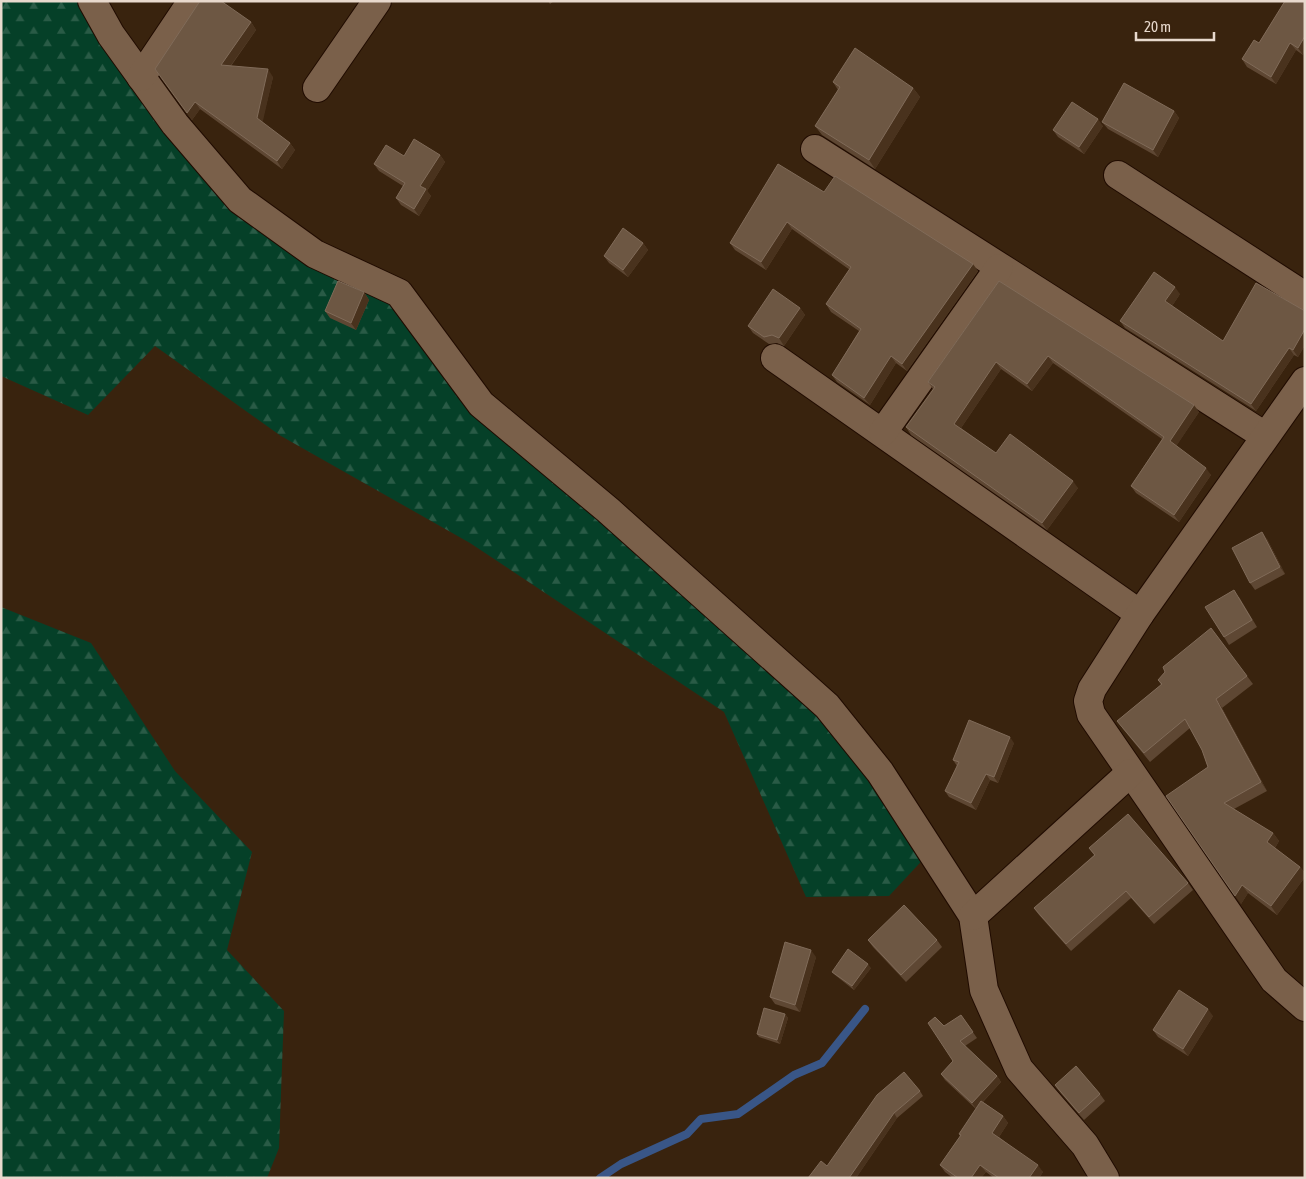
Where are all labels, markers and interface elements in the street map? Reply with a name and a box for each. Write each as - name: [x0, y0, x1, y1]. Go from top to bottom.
- scale bar: [1136, 10, 1214, 42]
- text: 20 m: [1144, 18, 1171, 35]

